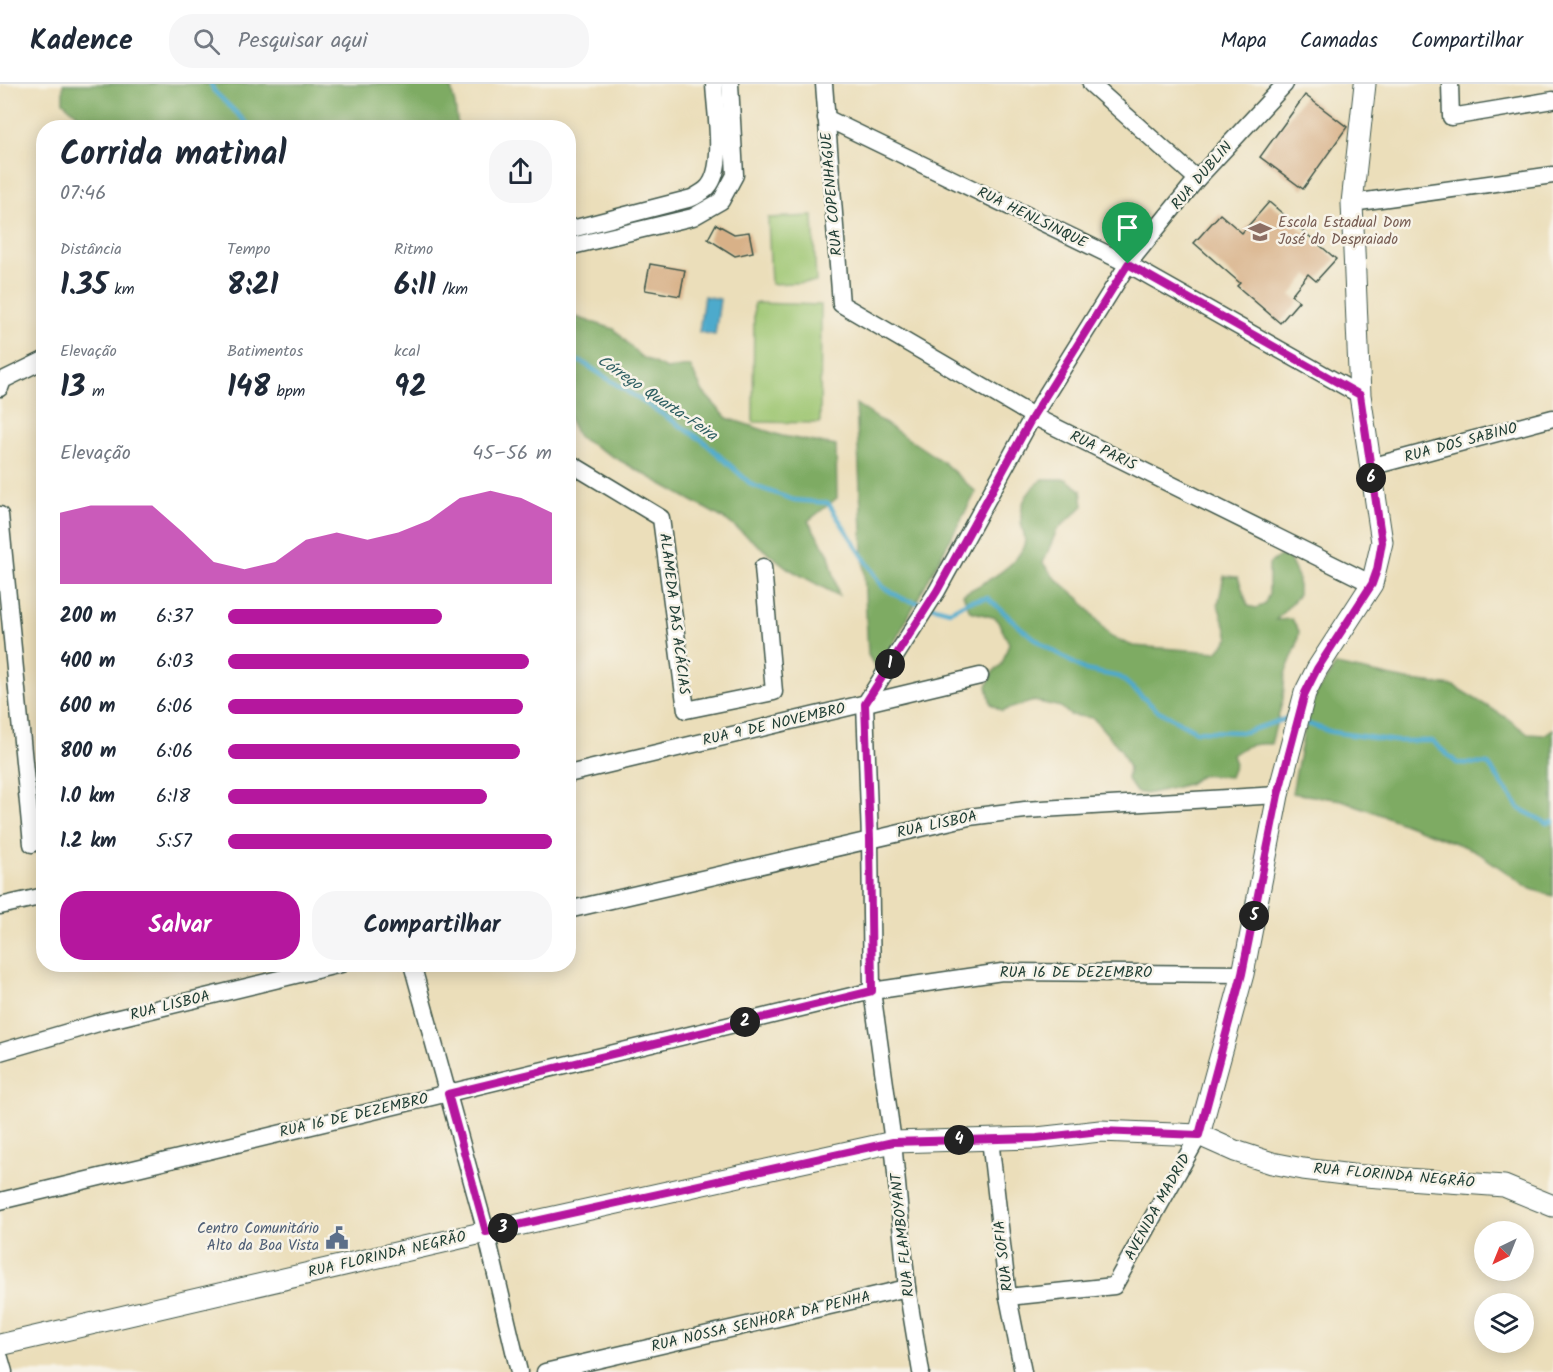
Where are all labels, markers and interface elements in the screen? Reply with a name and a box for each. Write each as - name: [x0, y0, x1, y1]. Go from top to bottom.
- search box: [169, 14, 589, 68]
- text: Kadence: [30, 19, 133, 64]
- text: Pesquisar aqui: [238, 24, 368, 59]
- icon: search: [190, 25, 223, 58]
- text: Mapa: [1220, 25, 1267, 58]
- text: Camadas: [1300, 25, 1378, 58]
- text: Compartilhar: [1411, 25, 1523, 58]
- text: Corrida matinal: [60, 129, 286, 182]
- street label: RUA COPENHAGUE: [815, 130, 849, 257]
- street label: RUA DUBLIN: [1165, 136, 1239, 216]
- button: share: [489, 140, 552, 203]
- text: 07:46: [60, 178, 106, 210]
- street label: RUA HENLSINQUE: [973, 181, 1092, 256]
- pin: [1102, 202, 1153, 264]
- icon: arrive: [1111, 211, 1144, 244]
- place label: Escola Estadual Dom José do Despraiado: [1278, 211, 1411, 252]
- school or university icon: Escola Estadual Dom José do Despraiado: [1247, 219, 1273, 245]
- text: Distância: [60, 237, 122, 262]
- text: Tempo: [227, 237, 270, 262]
- text: Ritmo: [394, 237, 433, 262]
- text: 1.35: [60, 262, 108, 310]
- text: 8:21: [227, 262, 279, 310]
- text: 6:11: [394, 262, 436, 310]
- text: km: [108, 277, 134, 302]
- text: /km: [436, 277, 468, 302]
- text: Elevação: [60, 339, 117, 364]
- text: Batimentos: [227, 339, 303, 364]
- text: kcal: [394, 339, 420, 364]
- water label: Córrego Quarta-Feira: [592, 349, 723, 448]
- text: 13: [60, 364, 85, 412]
- text: 148: [227, 364, 270, 412]
- text: 92: [394, 364, 427, 412]
- text: m: [85, 379, 105, 404]
- text: bpm: [270, 379, 305, 404]
- street label: RUA DOS SABINO: [1402, 416, 1520, 470]
- street label: RUA PARIS: [1066, 425, 1140, 477]
- text: Elevação: [60, 438, 131, 470]
- text: 45–56 m: [472, 438, 552, 470]
- pin: 6: [1356, 463, 1386, 493]
- text: 6: [1367, 465, 1375, 490]
- street label: ALAMEDA DAS ACÁCIAS: [652, 532, 696, 696]
- text: 200 m: [60, 601, 116, 633]
- text: 6:37: [156, 601, 193, 633]
- text: 400 m: [60, 646, 116, 678]
- text: 6:03: [156, 646, 193, 678]
- pin: 1: [875, 649, 905, 679]
- text: 1: [888, 651, 892, 676]
- text: 600 m: [60, 691, 115, 723]
- text: 6:06: [156, 691, 193, 723]
- street label: RUA 9 DE NOVEMBRO: [700, 697, 848, 753]
- text: 800 m: [60, 736, 116, 768]
- text: 6:06: [156, 736, 193, 768]
- text: 1.0 km: [60, 781, 115, 813]
- text: 6:18: [156, 781, 190, 813]
- street label: RUA LISBOA: [895, 805, 979, 845]
- text: 1.2 km: [60, 826, 116, 858]
- text: 5:57: [156, 826, 192, 858]
- button: Salvar: [60, 891, 300, 960]
- button: Compartilhar: [312, 891, 552, 960]
- pin: 5: [1239, 901, 1269, 931]
- text: 5: [1250, 903, 1258, 928]
- street label: RUA 16 DE DEZEMBRO: [1000, 961, 1152, 985]
- street label: RUA LISBOA: [128, 984, 212, 1028]
- pin: 2: [730, 1007, 760, 1037]
- text: 2: [740, 1009, 750, 1034]
- street label: RUA 16 DE DEZEMBRO: [277, 1087, 431, 1145]
- pin: 4: [944, 1125, 974, 1155]
- text: 4: [955, 1127, 963, 1152]
- street label: AVENIDA MADRID: [1119, 1149, 1198, 1265]
- street label: RUA FLORINDA NEGRÃO: [1312, 1157, 1476, 1195]
- street label: RUA FLAMBOYANT: [884, 1170, 921, 1298]
- pin: 3: [488, 1213, 518, 1243]
- text: 3: [499, 1215, 507, 1240]
- place label: Centro Comunitário Alto da Boa Vista: [197, 1217, 319, 1258]
- street label: RUA SOFIA: [988, 1219, 1020, 1293]
- north arrow: [1474, 1221, 1534, 1281]
- map controls: [1474, 1221, 1534, 1353]
- street label: RUA FLORINDA NEGRÃO: [306, 1225, 468, 1285]
- public building icon: Centro Comunitário Alto da Boa Vista: [324, 1225, 350, 1251]
- street label: RUA NOSSA SENHORA DA PENHA: [649, 1285, 873, 1359]
- button: layers: [1474, 1293, 1534, 1353]

